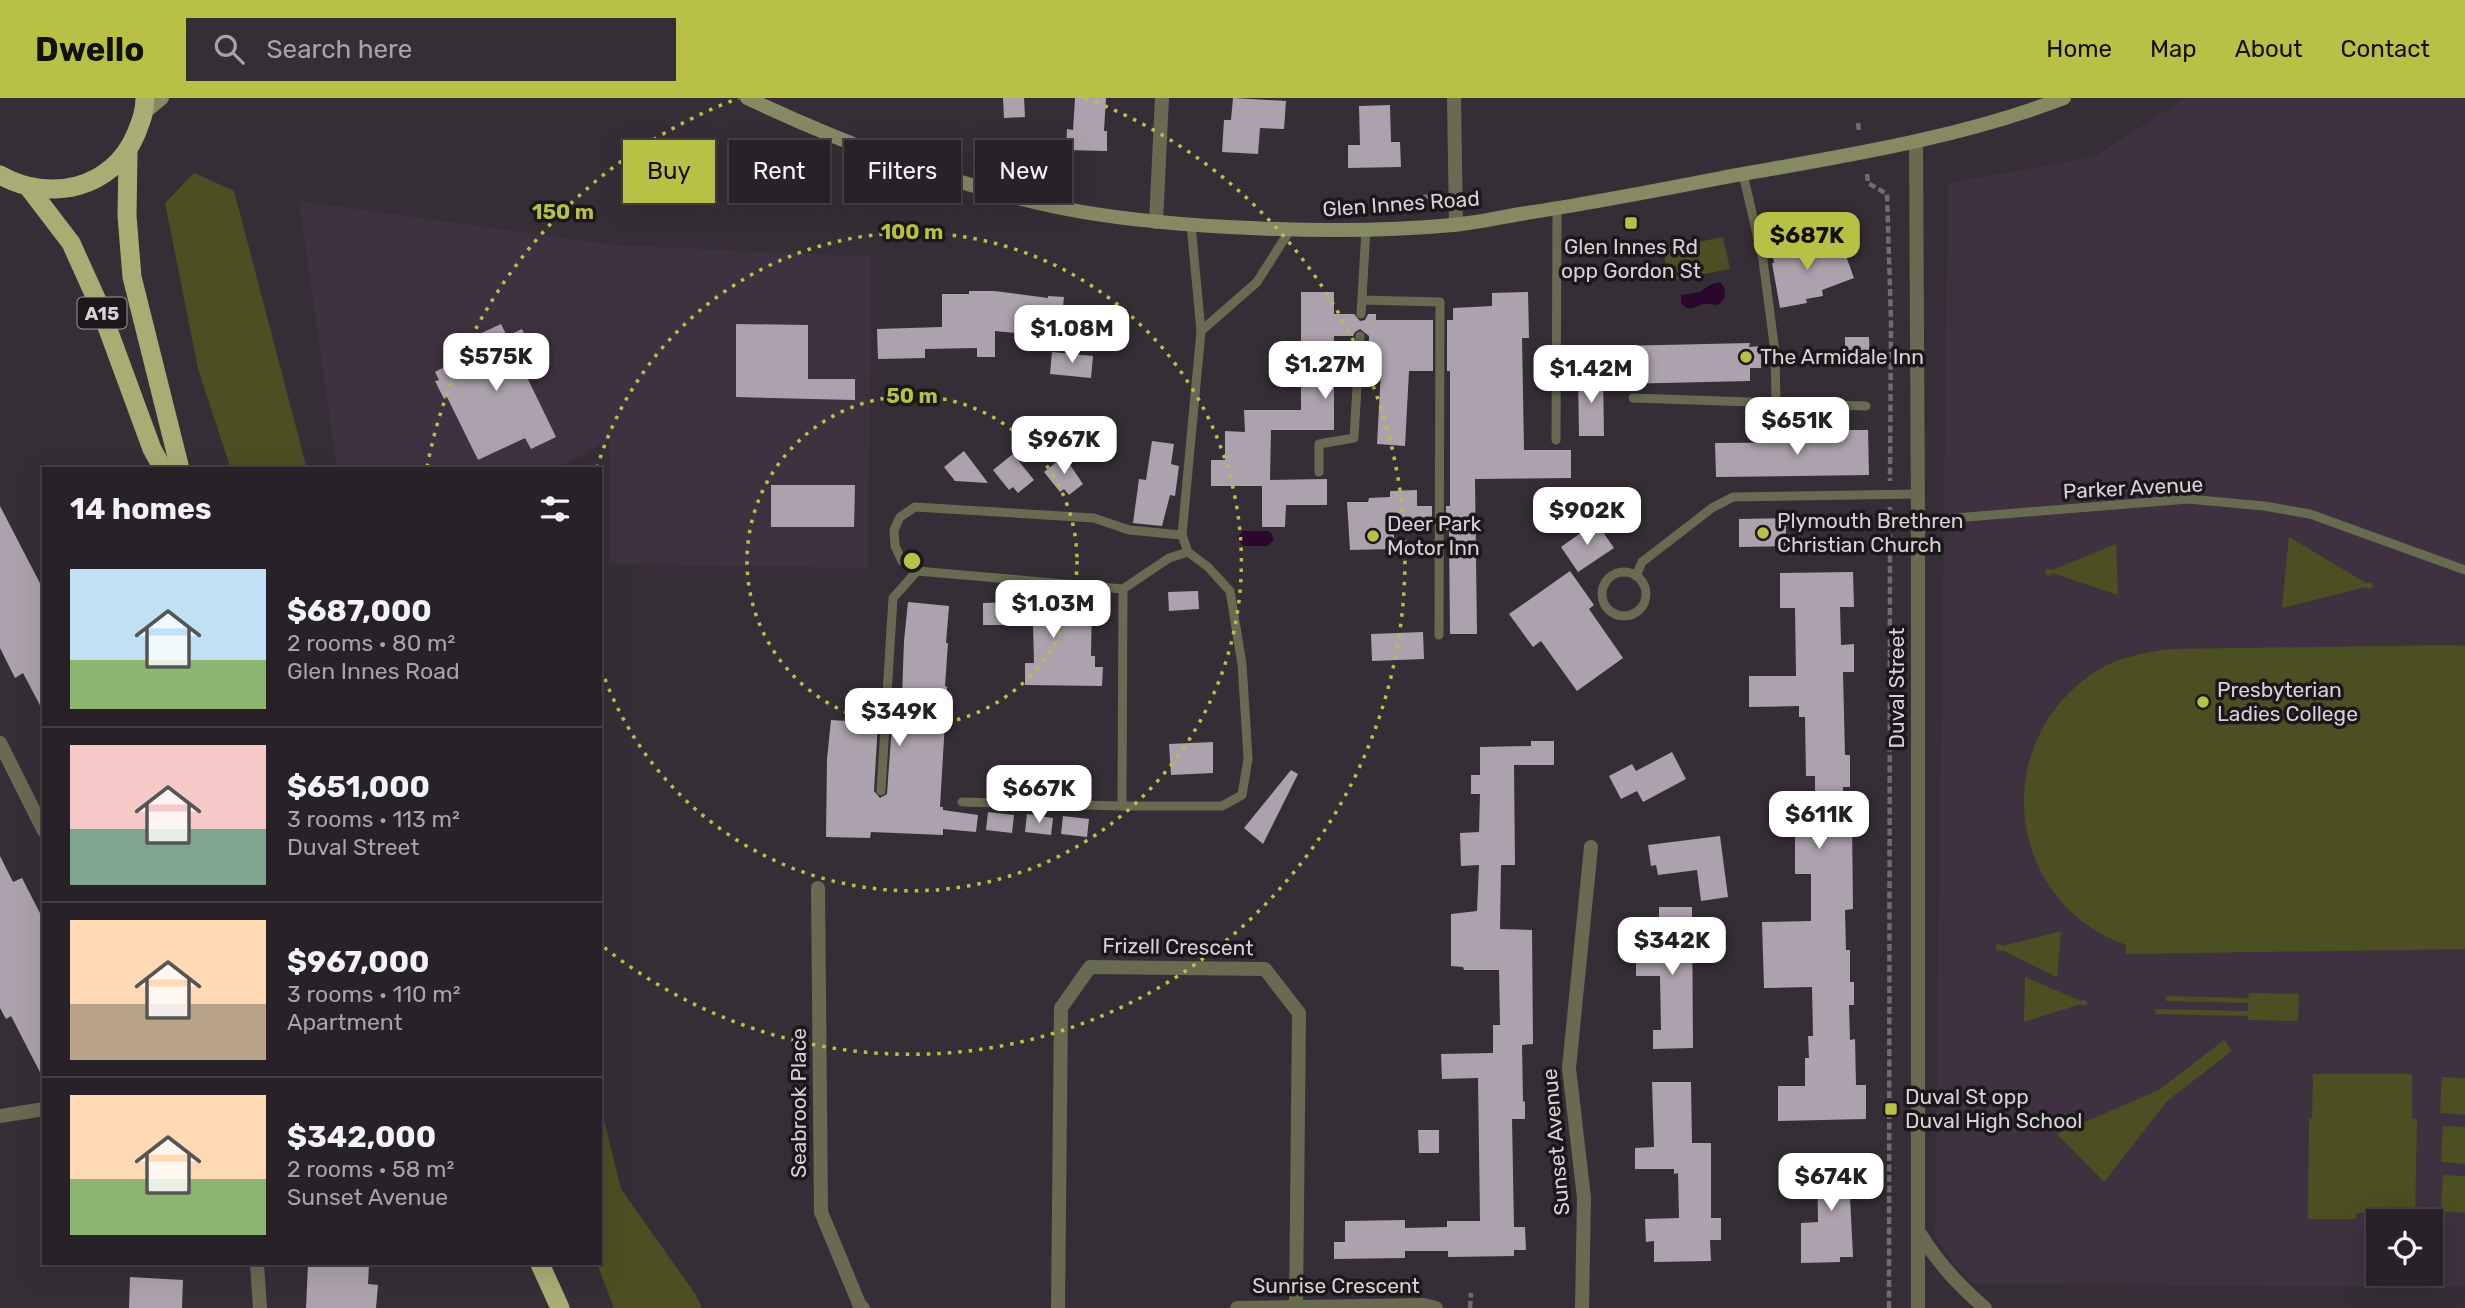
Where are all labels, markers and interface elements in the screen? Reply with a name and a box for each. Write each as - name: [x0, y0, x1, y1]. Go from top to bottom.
- search box: [186, 18, 676, 81]
- text: Dwello: [35, 30, 144, 69]
- icon: search: [210, 30, 248, 68]
- text: Search here: [266, 34, 412, 65]
- text: Home: [2046, 35, 2112, 63]
- text: Map: [2150, 35, 2197, 63]
- text: About: [2235, 35, 2303, 63]
- text: Contact: [2341, 35, 2430, 63]
- chip: Buy: [623, 140, 715, 203]
- chip: Rent: [729, 140, 830, 203]
- chip: Filters: [844, 140, 961, 203]
- chip: New: [975, 140, 1072, 203]
- street label: Glen Innes Road: [1321, 186, 1480, 221]
- text: 150 m: [532, 199, 594, 224]
- pin: $687K: [1758, 212, 1856, 272]
- marker: Glen Innes Rd opp Gordon St: [1623, 215, 1639, 231]
- text: 100 m: [881, 219, 943, 244]
- text: $687K: [1770, 221, 1844, 249]
- place label: Glen Innes Rd opp Gordon St: [1561, 234, 1701, 283]
- road number: A15: [78, 298, 126, 328]
- pin: $1.08M: [1015, 306, 1129, 365]
- text: $1.08M: [1030, 314, 1114, 342]
- pin: $575K: [447, 334, 545, 393]
- text: $575K: [459, 342, 533, 370]
- pin: $1.27M: [1268, 342, 1382, 401]
- place label: The Armidale Inn: [1760, 344, 1924, 369]
- pin: $1.42M: [1534, 345, 1648, 405]
- marker: The Armidale Inn: [1738, 349, 1754, 365]
- text: $1.27M: [1285, 350, 1365, 378]
- text: $1.42M: [1550, 354, 1632, 382]
- text: 50 m: [886, 383, 938, 408]
- pin: $651K: [1748, 398, 1846, 457]
- text: $651K: [1761, 406, 1833, 434]
- pin: $967K: [1015, 416, 1113, 476]
- text: $967K: [1028, 425, 1100, 453]
- street label: Parker Avenue: [2062, 471, 2204, 504]
- pin: $902K: [1538, 488, 1636, 547]
- icon: filters: [536, 490, 574, 528]
- text: 14 homes: [70, 491, 212, 527]
- text: $902K: [1549, 496, 1625, 524]
- place label: Plymouth Brethren Christian Church: [1777, 508, 1963, 557]
- place label: Deer Park Motor Inn: [1387, 511, 1481, 560]
- marker: Plymouth Brethren Christian Church: [1755, 525, 1771, 541]
- marker: Deer Park Motor Inn: [1365, 528, 1381, 544]
- centre of rings: [900, 549, 924, 573]
- pin: $1.03M: [996, 580, 1110, 640]
- text: $1.03M: [1011, 589, 1095, 617]
- text: $687,000: [287, 593, 432, 629]
- icon: home: [126, 597, 210, 681]
- street label: Duval Street: [1884, 628, 1909, 748]
- text: 2 rooms · 80 m²: [287, 629, 455, 657]
- text: Glen Innes Road: [287, 657, 460, 685]
- place label: Presbyterian Ladies College: [2217, 677, 2358, 726]
- pin: $349K: [850, 688, 948, 748]
- marker: Presbyterian Ladies College: [2195, 694, 2211, 710]
- text: $349K: [861, 697, 937, 725]
- pin: $667K: [990, 766, 1088, 825]
- text: $651,000: [287, 769, 430, 805]
- icon: home: [126, 773, 210, 857]
- text: $667K: [1003, 774, 1075, 802]
- pin: $611K: [1770, 792, 1868, 851]
- text: $611K: [1785, 800, 1853, 828]
- text: 3 rooms · 113 m²: [287, 805, 460, 833]
- text: Duval Street: [287, 833, 419, 861]
- pin: $342K: [1623, 918, 1721, 977]
- text: $342K: [1634, 926, 1710, 954]
- street label: Frizell Crescent: [1102, 933, 1254, 960]
- text: $967,000: [287, 944, 429, 980]
- icon: home: [126, 948, 210, 1032]
- text: 3 rooms · 110 m²: [287, 980, 461, 1008]
- text: Apartment: [287, 1008, 403, 1036]
- street label: Seabrook Place: [786, 1028, 811, 1178]
- street label: Sunset Avenue: [1537, 1068, 1574, 1216]
- place label: Duval St opp Duval High School: [1905, 1084, 2082, 1133]
- marker: Duval St opp Duval High School: [1883, 1101, 1899, 1117]
- text: $342,000: [287, 1119, 436, 1155]
- icon: home: [126, 1123, 210, 1207]
- pin: $674K: [1782, 1154, 1880, 1213]
- text: 2 rooms · 58 m²: [287, 1155, 454, 1183]
- text: $674K: [1795, 1162, 1867, 1190]
- text: Sunset Avenue: [287, 1183, 448, 1211]
- map controls: [2366, 1209, 2443, 1286]
- button: locate: [2366, 1209, 2443, 1286]
- street label: Sunrise Crescent: [1252, 1273, 1420, 1298]

